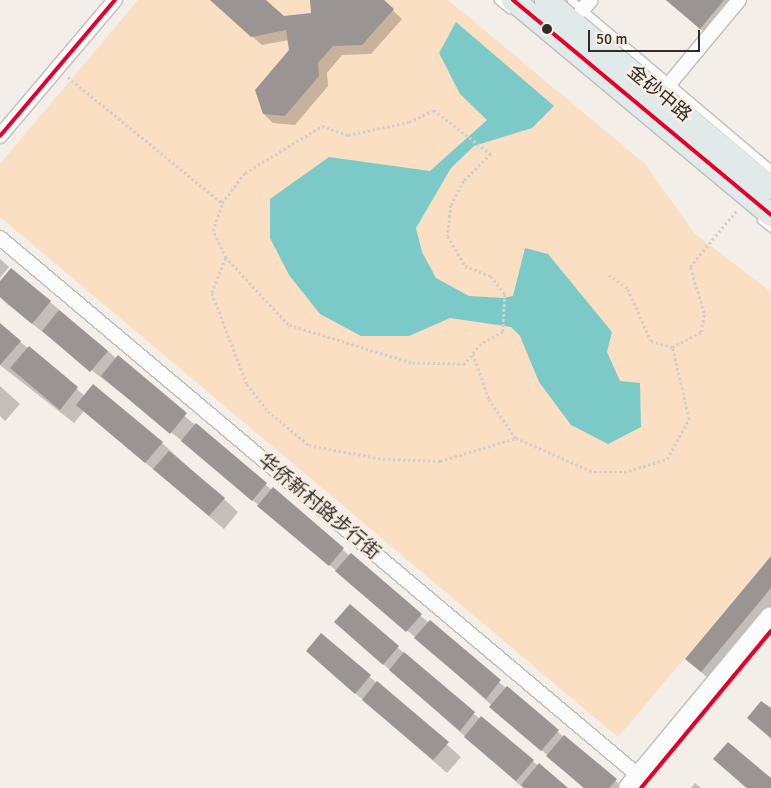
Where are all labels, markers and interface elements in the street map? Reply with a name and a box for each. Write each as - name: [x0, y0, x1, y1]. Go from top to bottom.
- scale bar: [591, 20, 704, 52]
- unlabelled marker: [542, 24, 552, 34]
- text: 50 m: [596, 30, 627, 48]
- street label: 金砂中路: [623, 61, 695, 127]
- street label: 华侨新村路步行街: [253, 449, 385, 565]

